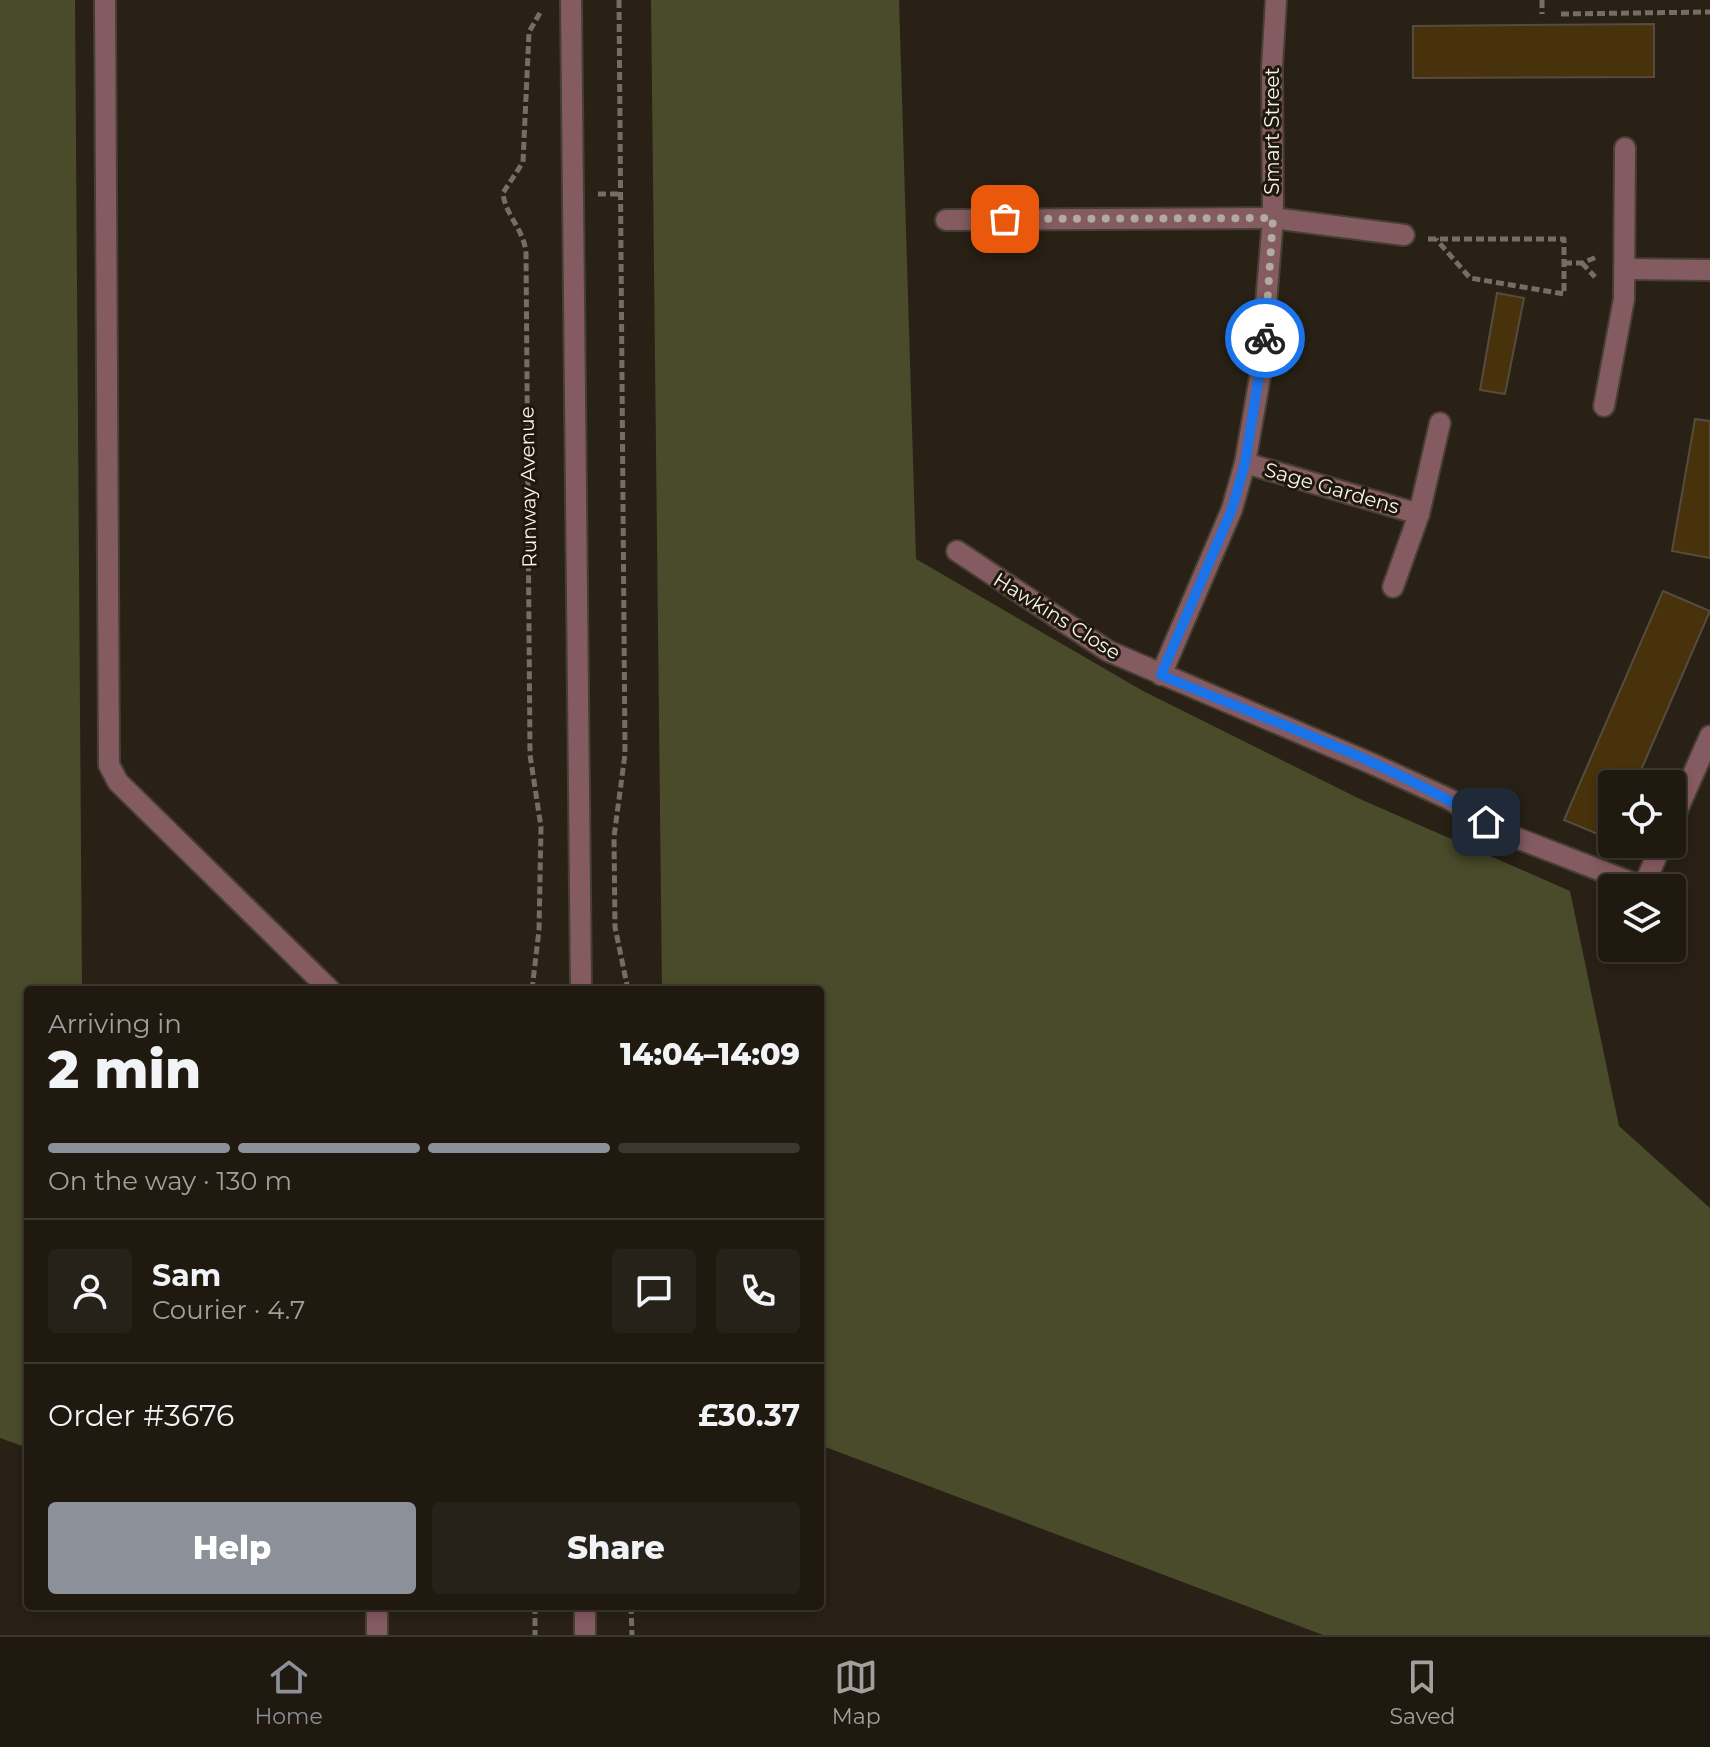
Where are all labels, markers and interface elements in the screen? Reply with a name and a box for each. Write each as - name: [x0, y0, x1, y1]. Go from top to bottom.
- street label: Smart Street: [1260, 67, 1284, 195]
- pin: [971, 185, 1039, 253]
- icon: bag: [983, 197, 1027, 241]
- courier: [1225, 298, 1305, 378]
- icon: bike: [1243, 316, 1287, 360]
- street label: Runway Avenue: [515, 406, 541, 568]
- street label: Sage Gardens: [1262, 457, 1402, 519]
- street label: Hawkins Close: [989, 567, 1125, 665]
- map controls: [1598, 770, 1686, 962]
- button: locate: [1598, 770, 1686, 858]
- pin: [1452, 788, 1520, 856]
- icon: home: [1464, 800, 1508, 844]
- button: layers: [1598, 874, 1686, 962]
- text: Arriving in: [48, 1008, 182, 1040]
- text: 14:04–14:09: [620, 1036, 800, 1073]
- text: 2 min: [48, 1038, 201, 1101]
- text: On the way · 130 m: [48, 1165, 292, 1197]
- button: person: [48, 1249, 132, 1333]
- button: chat: [612, 1249, 696, 1333]
- button: phone: [716, 1249, 800, 1333]
- text: Sam: [152, 1257, 221, 1294]
- text: Courier · 4.7: [152, 1294, 305, 1326]
- text: Order #3676: [48, 1397, 234, 1434]
- text: £30.37: [698, 1397, 800, 1434]
- button: Help: [48, 1502, 416, 1594]
- button: Share: [432, 1502, 800, 1594]
- tab: Home: [254, 1655, 323, 1730]
- tab: Map: [832, 1655, 881, 1730]
- tab: Saved: [1389, 1655, 1456, 1730]

